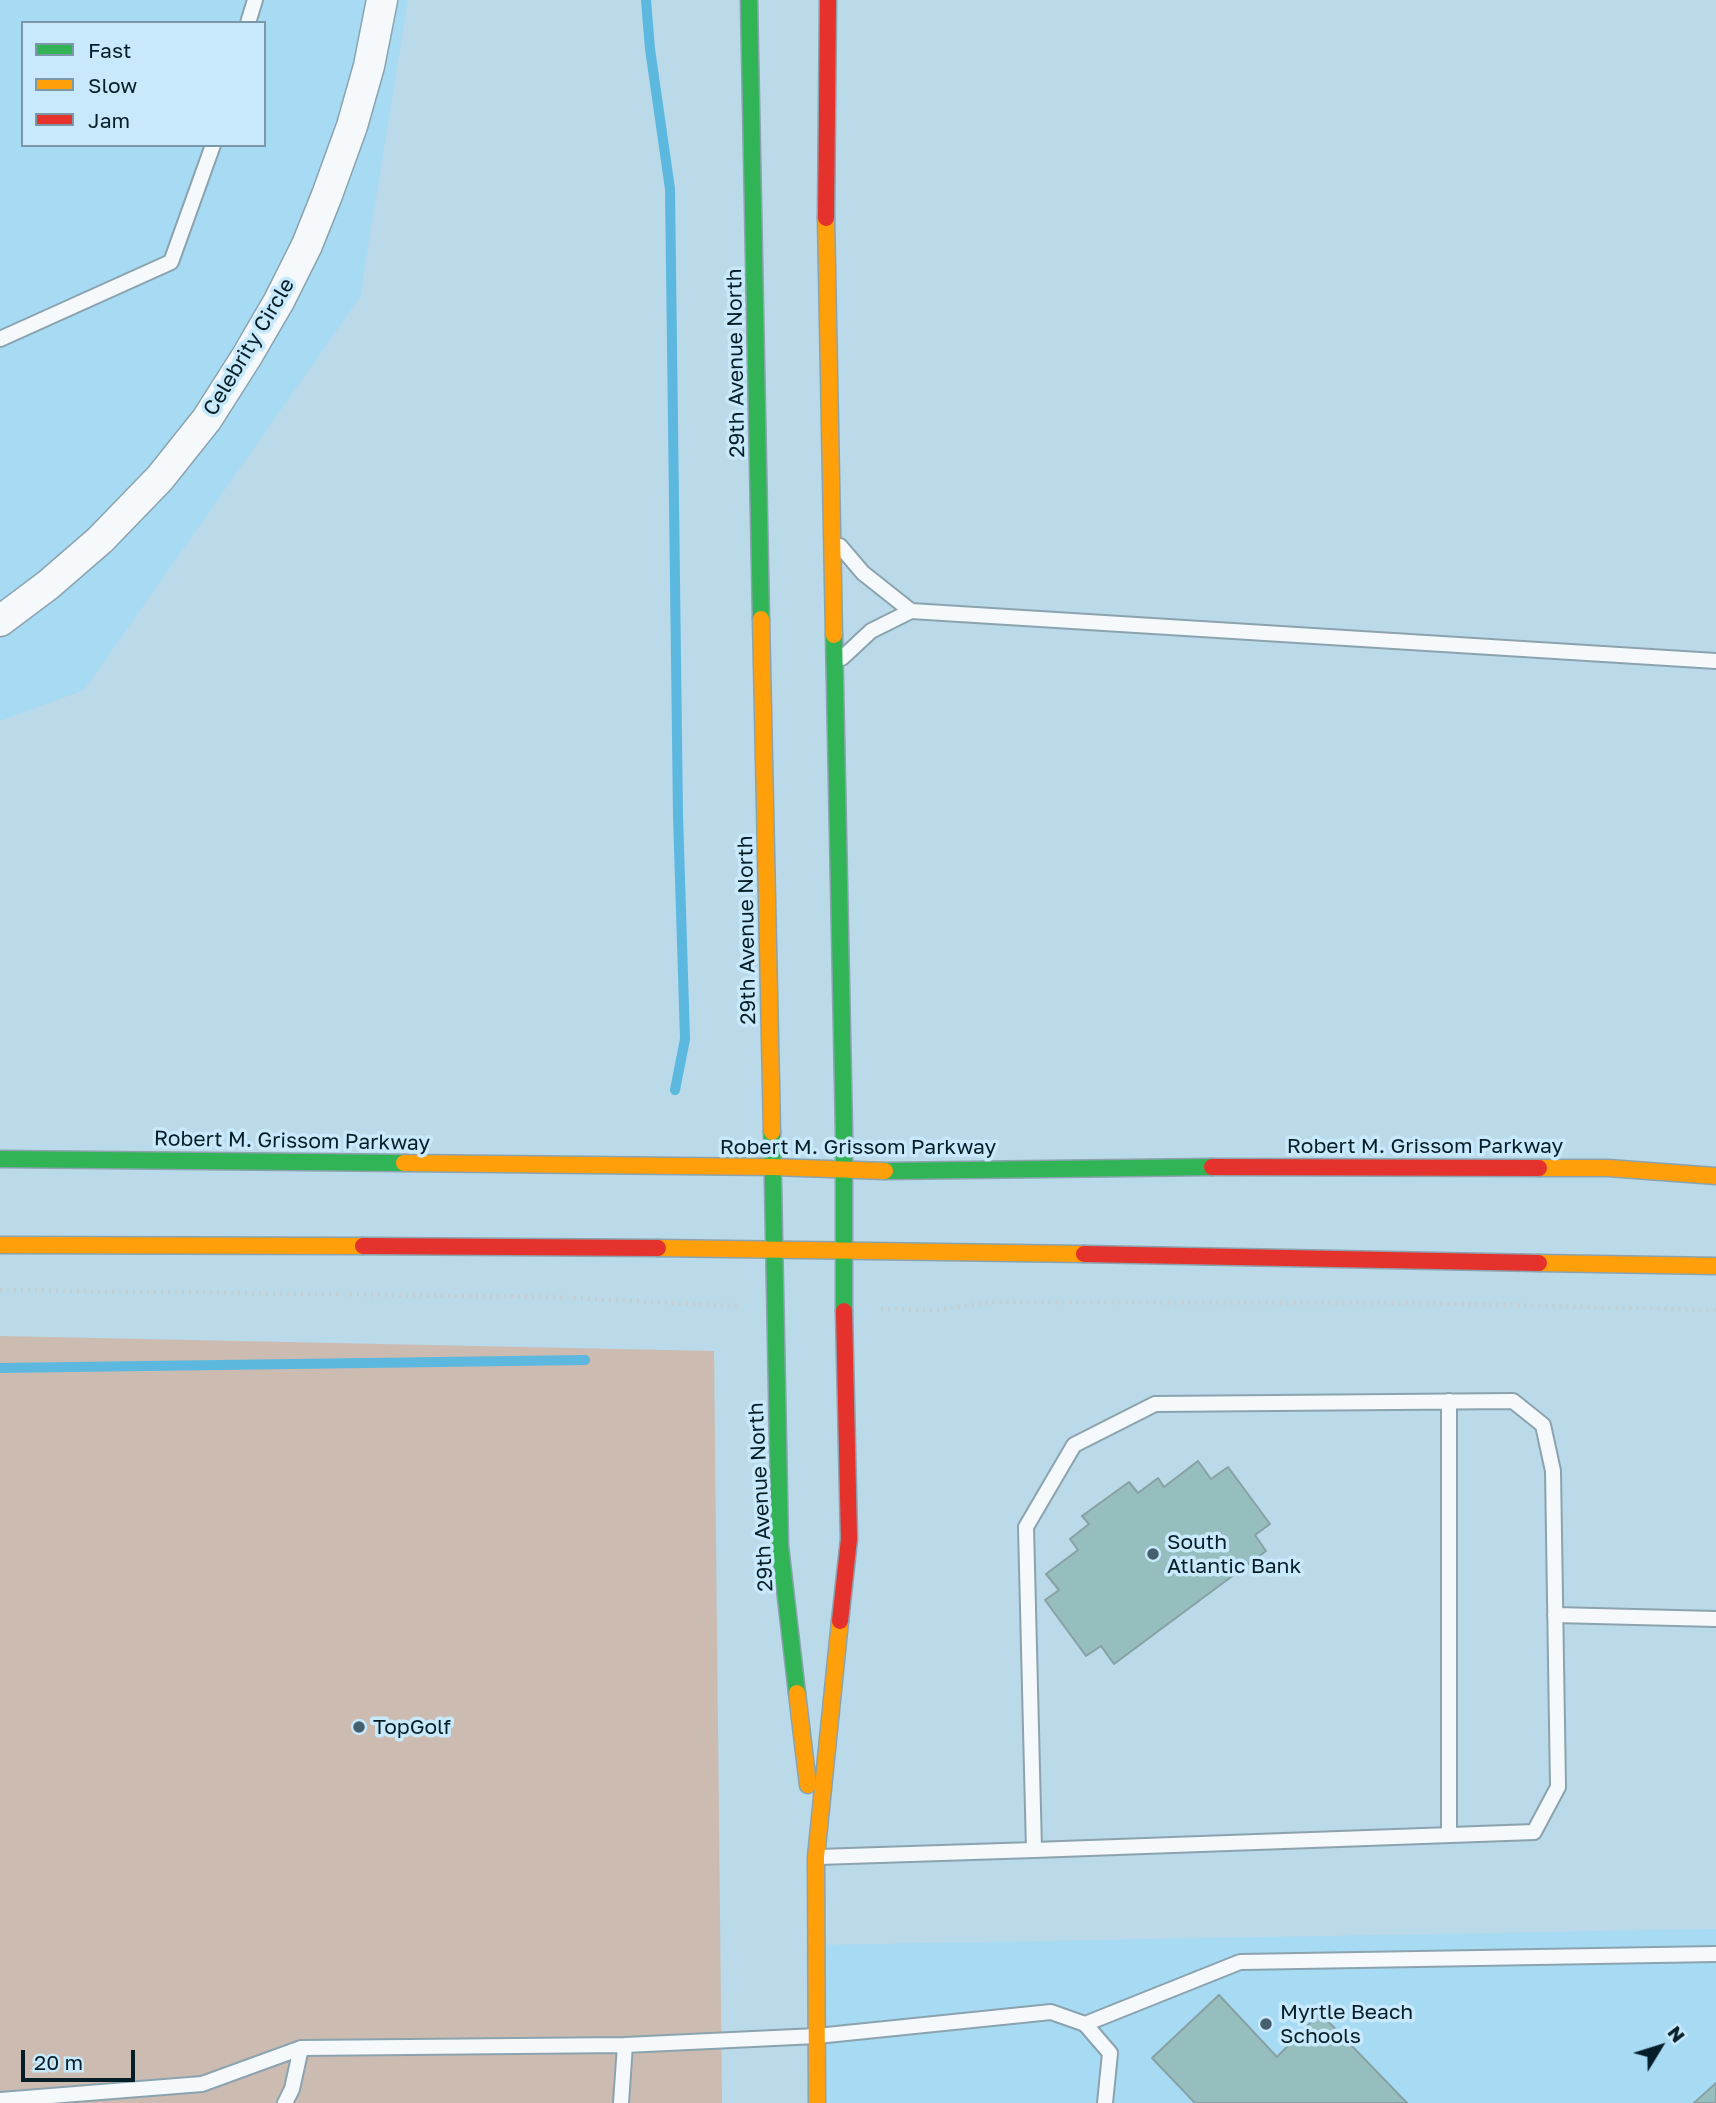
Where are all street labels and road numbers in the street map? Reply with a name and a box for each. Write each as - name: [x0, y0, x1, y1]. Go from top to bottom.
- street label: 29th Avenue North: [722, 268, 750, 458]
- street label: Celebrity Circle: [198, 274, 300, 420]
- street label: 29th Avenue North: [733, 835, 761, 1025]
- street label: Robert M. Grissom Parkway: [154, 1126, 430, 1156]
- street label: Robert M. Grissom Parkway: [1287, 1133, 1563, 1159]
- street label: Robert M. Grissom Parkway: [720, 1134, 996, 1160]
- street label: 29th Avenue North: [743, 1402, 779, 1592]

